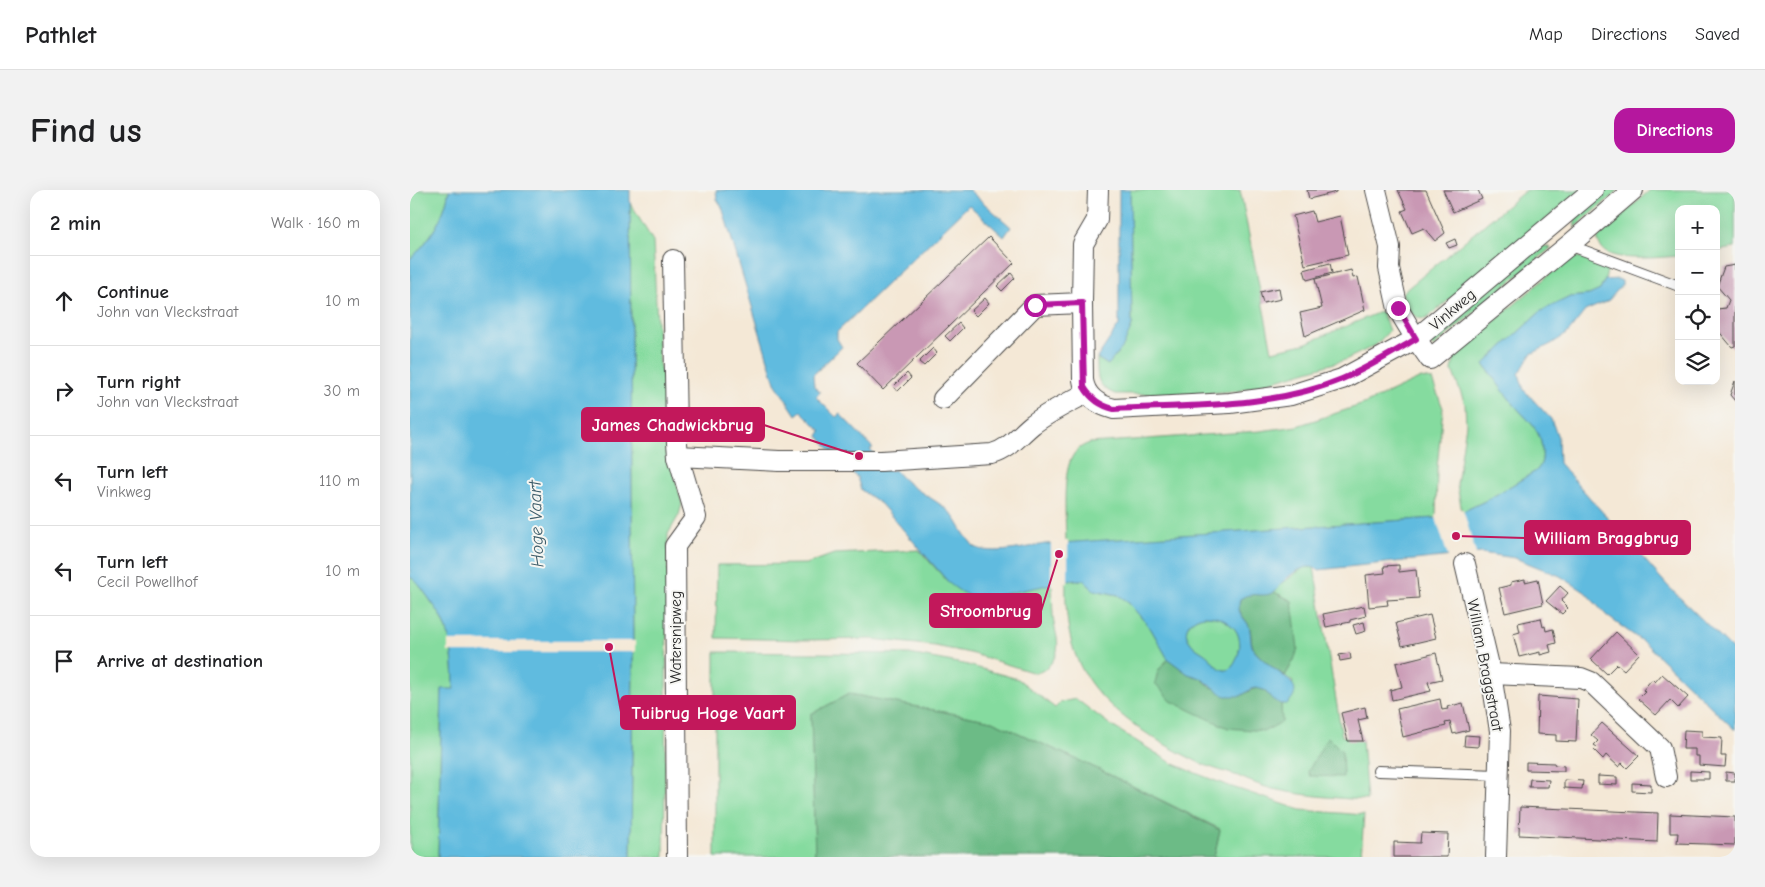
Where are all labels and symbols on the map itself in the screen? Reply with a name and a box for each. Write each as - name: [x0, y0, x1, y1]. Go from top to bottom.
- street label: Vinkweg: [1426, 285, 1479, 334]
- route start: [1024, 294, 1047, 317]
- route end: [1387, 297, 1410, 320]
- callout: James Chadwickbrug: [582, 408, 764, 441]
- text: James Chadwickbrug: [592, 415, 754, 436]
- water label: Hoge Vaart: [524, 479, 549, 568]
- callout: William Braggbrug: [1525, 521, 1690, 554]
- text: William Braggbrug: [1535, 528, 1679, 549]
- street label: Watersnipweg: [667, 591, 685, 683]
- callout: Stroombrug: [930, 594, 1041, 627]
- street label: William Braggstraat: [1463, 597, 1507, 733]
- text: Stroombrug: [940, 601, 1032, 622]
- callout: Tuibrug Hoge Vaart: [621, 696, 795, 729]
- text: Tuibrug Hoge Vaart: [631, 703, 786, 724]

